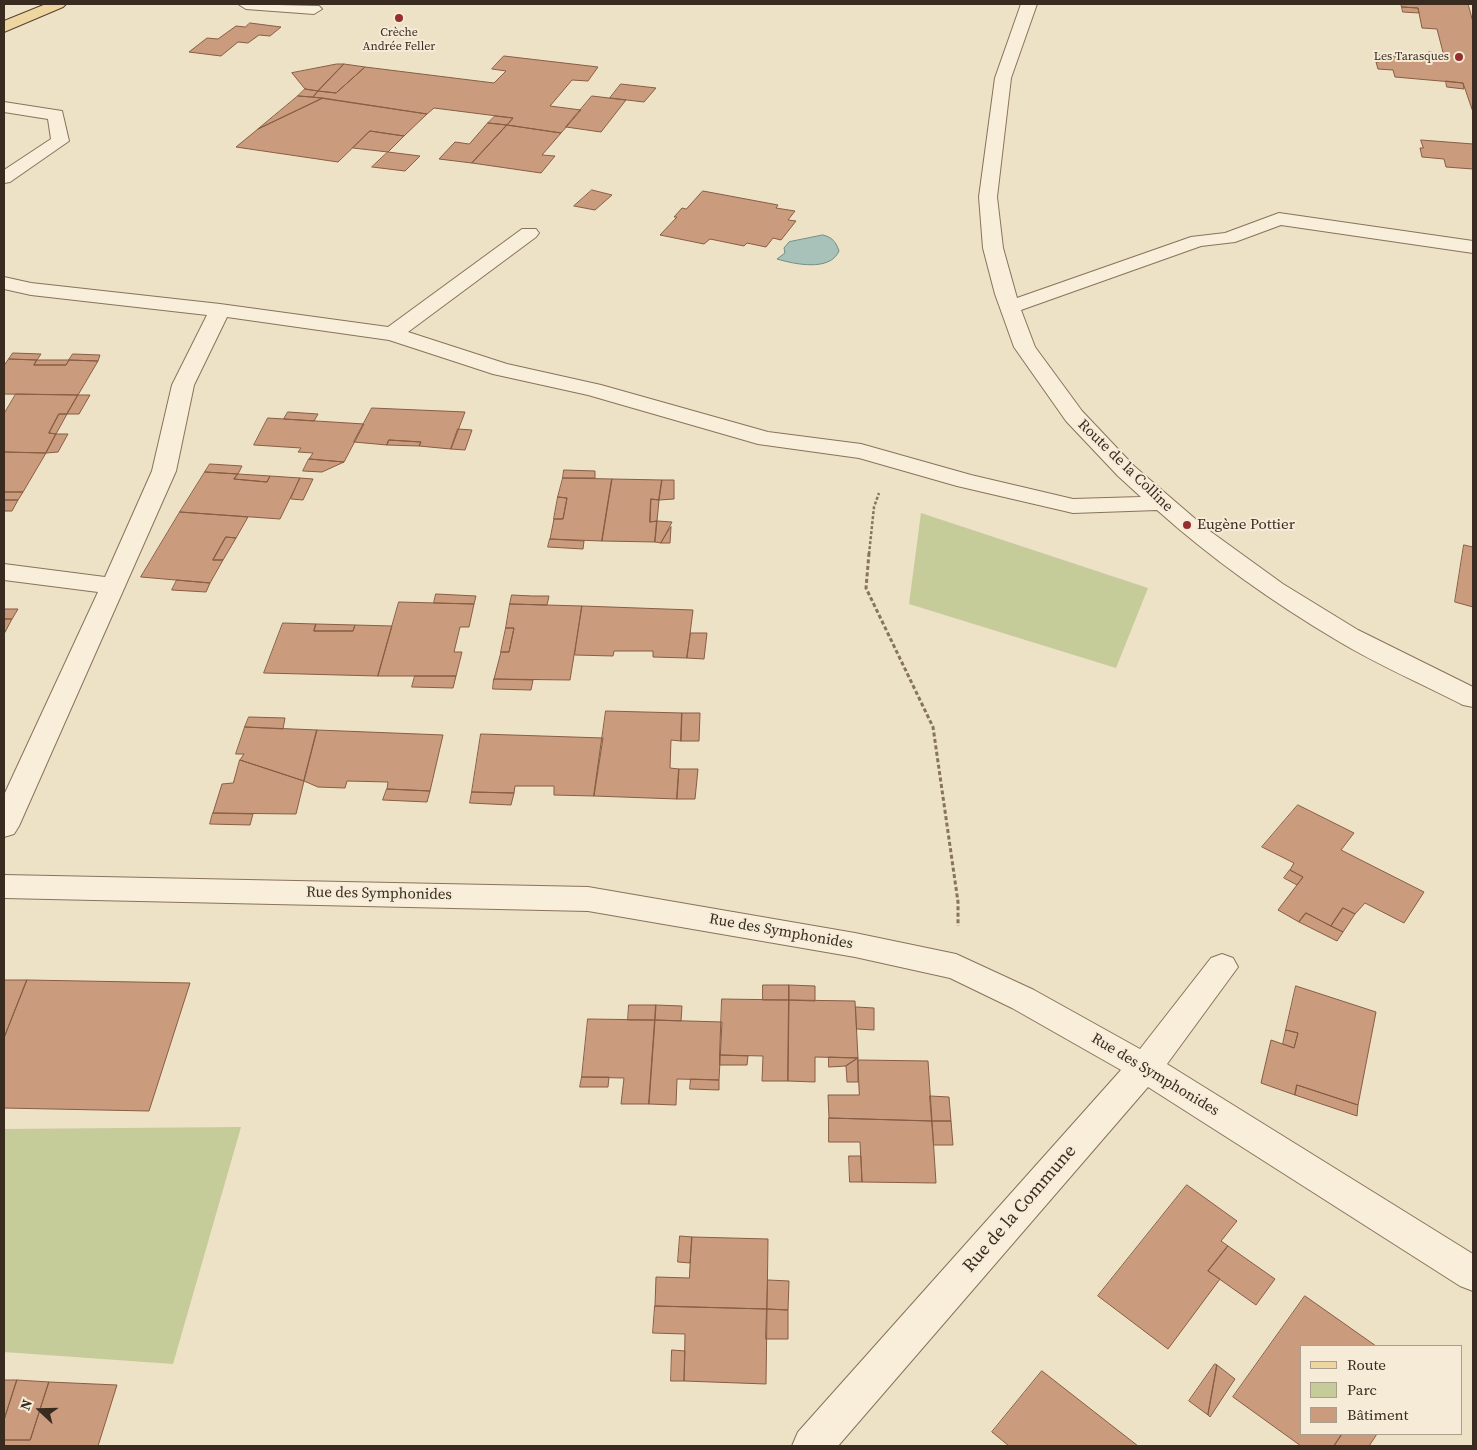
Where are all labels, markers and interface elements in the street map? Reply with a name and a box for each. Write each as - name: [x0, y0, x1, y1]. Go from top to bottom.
- marker: Crèche Andrée Feller: [393, 12, 405, 24]
- place label: Crèche Andrée Feller: [363, 26, 435, 54]
- place label: Les Tarasques: [1374, 50, 1449, 64]
- marker: Les Tarasques: [1453, 51, 1465, 63]
- street label: Route de la Colline: [1074, 416, 1176, 516]
- place label: Eugène Pottier: [1197, 516, 1295, 534]
- marker: Eugène Pottier: [1181, 519, 1193, 531]
- street label: Rue des Symphonides: [306, 884, 452, 904]
- street label: Rue des Symphonides: [708, 910, 854, 954]
- street label: Rue des Symphonides: [1088, 1030, 1222, 1120]
- street label: Rue de la Commune: [959, 1141, 1081, 1277]
- legend: [1300, 1345, 1462, 1435]
- text: Route: [1347, 1354, 1386, 1375]
- text: Parc: [1347, 1379, 1377, 1400]
- north arrow: [15, 1385, 65, 1435]
- text: N: [15, 1396, 37, 1413]
- text: Bâtiment: [1347, 1404, 1408, 1425]

